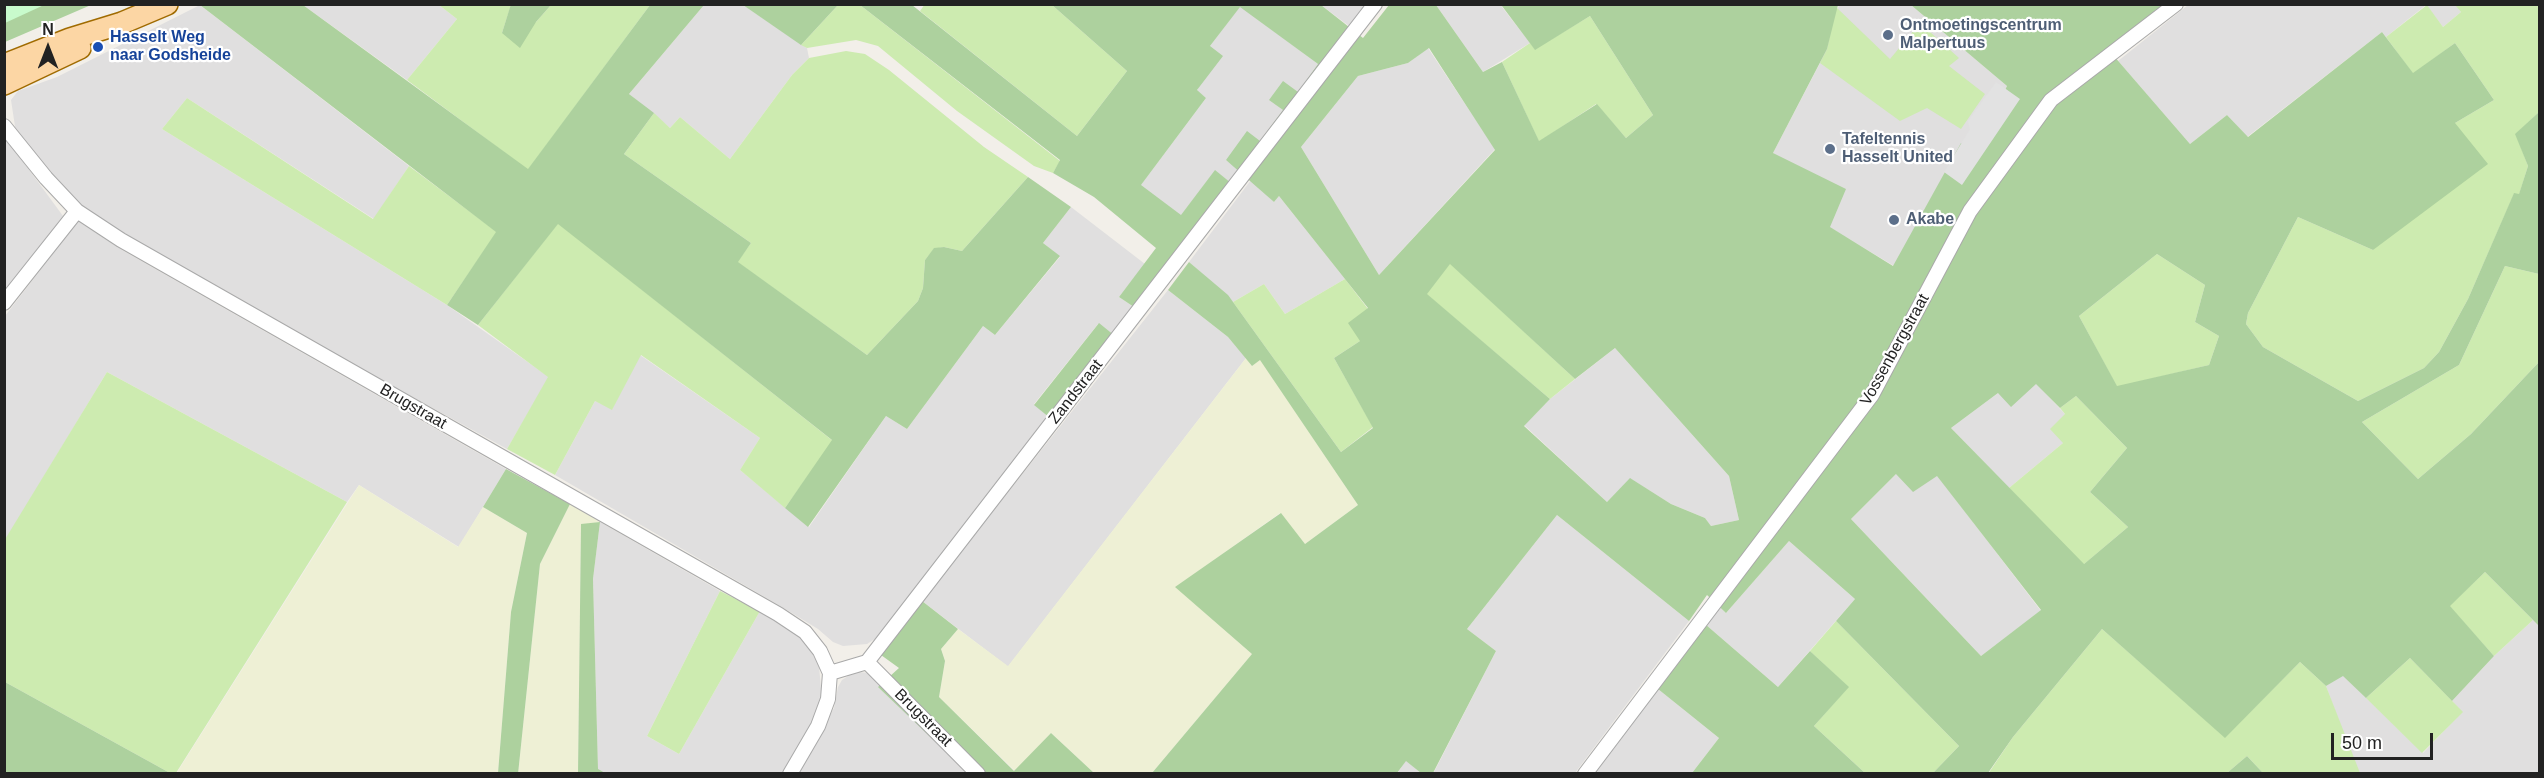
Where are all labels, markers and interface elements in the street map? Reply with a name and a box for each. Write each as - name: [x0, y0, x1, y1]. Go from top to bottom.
- place label: Ontmoetingscentrum Malpertuus: [1900, 16, 2062, 54]
- north arrow: [18, 18, 78, 78]
- text: N: [42, 21, 54, 38]
- place label: Hasselt Weg naar Godsheide: [110, 28, 231, 66]
- marker: Ontmoetingscentrum Malpertuus: [1881, 28, 1895, 42]
- marker: Hasselt Weg naar Godsheide: [91, 40, 105, 54]
- place label: Tafeltennis Hasselt United: [1842, 130, 1953, 168]
- marker: Tafeltennis Hasselt United: [1823, 142, 1837, 156]
- place label: Akabe: [1906, 210, 1954, 230]
- marker: Akabe: [1887, 213, 1901, 227]
- street label: Vossenbergstraat: [1856, 291, 1934, 409]
- street label: Zandstraat: [1045, 356, 1107, 428]
- street label: Brugstraat: [376, 380, 450, 434]
- street label: Brugstraat: [890, 685, 956, 751]
- scale bar: [2334, 721, 2436, 759]
- text: 50 m: [2342, 733, 2382, 753]

